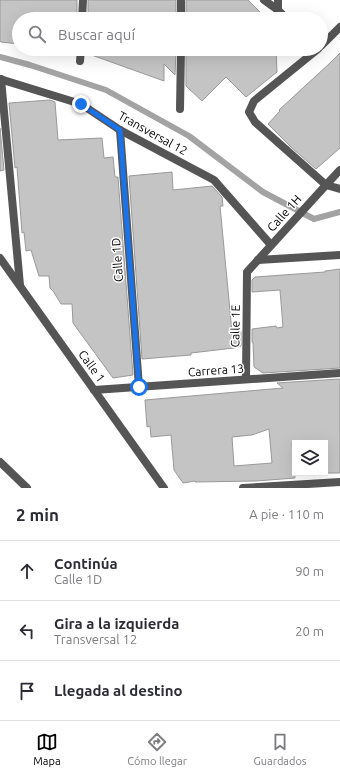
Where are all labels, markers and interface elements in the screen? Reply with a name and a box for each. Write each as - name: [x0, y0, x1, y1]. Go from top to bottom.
- search box: [12, 12, 328, 56]
- icon: search: [26, 23, 48, 45]
- text: Buscar aquí: [58, 26, 135, 43]
- route end: [72, 95, 90, 113]
- street label: Transversal 12: [116, 109, 190, 157]
- street label: Calle 1H: [264, 192, 304, 234]
- street label: Calle 1D: [109, 237, 125, 283]
- street label: Calle 1E: [228, 304, 242, 347]
- street label: Calle 1: [76, 348, 108, 384]
- street label: Carrera 13: [187, 362, 245, 378]
- route start: [130, 378, 148, 396]
- map controls: [292, 440, 328, 476]
- button: layers: [292, 440, 328, 476]
- text: 2 min: [16, 505, 59, 524]
- text: A pie · 110 m: [249, 507, 324, 521]
- text: Continúa: [54, 555, 118, 572]
- icon: ahead: [16, 560, 38, 582]
- text: 90 m: [295, 564, 324, 578]
- text: Calle 1D: [54, 572, 102, 586]
- text: Gira a la izquierda: [54, 615, 180, 632]
- icon: left: [16, 620, 38, 642]
- text: 20 m: [295, 624, 324, 638]
- text: Transversal 12: [54, 632, 137, 646]
- icon: arrive: [16, 680, 38, 702]
- text: Llegada al destino: [54, 682, 183, 699]
- tab: Mapa: [33, 731, 61, 767]
- tab: Cómo llegar: [127, 731, 187, 767]
- tab: Guardados: [254, 731, 307, 767]

